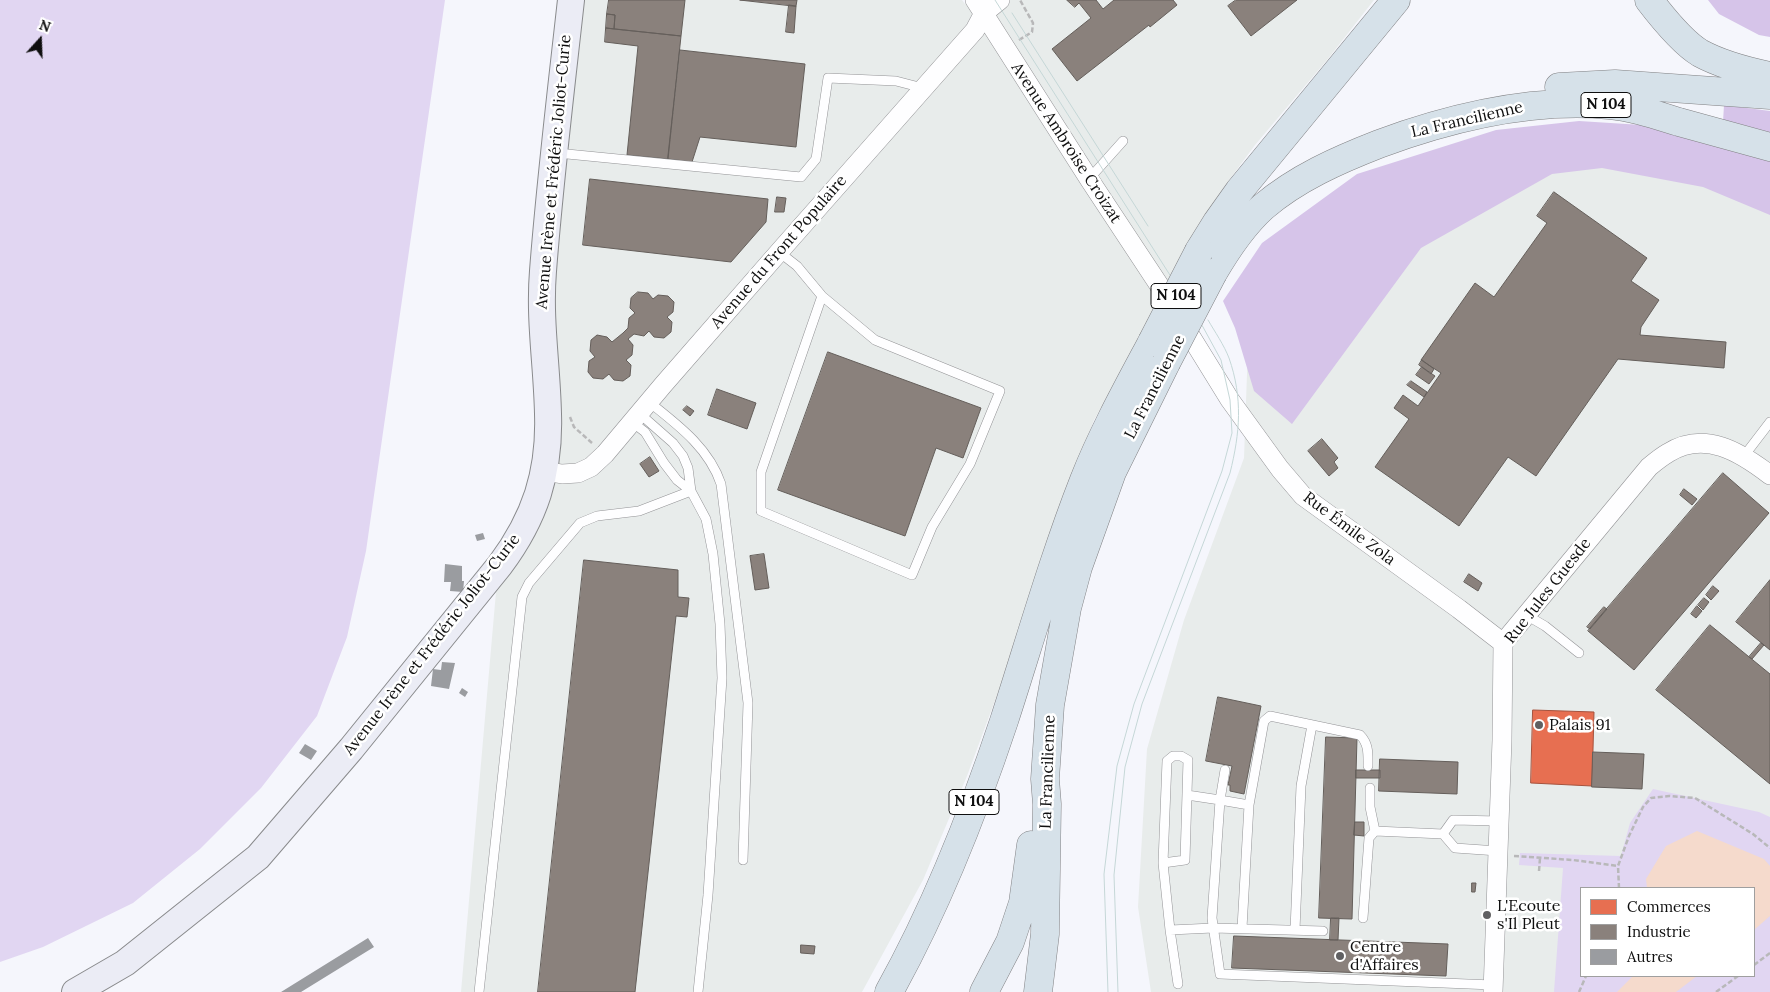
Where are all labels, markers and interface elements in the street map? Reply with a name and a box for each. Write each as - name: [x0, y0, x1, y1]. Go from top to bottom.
- north arrow: [15, 15, 65, 65]
- text: N: [37, 16, 53, 36]
- street label: Avenue Irène et Frédéric Joliot-Curie: [532, 34, 576, 310]
- street label: Avenue Ambroise Croizat: [1007, 59, 1125, 227]
- road number: N 104: [1581, 92, 1631, 118]
- street label: La Francilienne: [1409, 98, 1525, 142]
- street label: Avenue du Front Populaire: [707, 171, 851, 333]
- road number: N 104: [1151, 284, 1201, 308]
- street label: La Francilienne: [1121, 332, 1189, 442]
- street label: Rue Émile Zola: [1299, 488, 1399, 570]
- street label: Avenue Irène et Frédéric Joliot-Curie: [340, 531, 524, 759]
- street label: Rue Jules Guesde: [1501, 534, 1595, 648]
- street label: La Francilienne: [1036, 715, 1060, 829]
- place label: Palais 91: [1549, 715, 1611, 735]
- marker: Palais 91: [1533, 719, 1545, 731]
- road number: N 104: [949, 790, 999, 814]
- legend: [1580, 887, 1755, 977]
- place label: L'Ecoute s'Il Pleut: [1497, 896, 1560, 934]
- text: Commerces: [1627, 897, 1711, 916]
- marker: L'Ecoute s'Il Pleut: [1481, 909, 1493, 921]
- text: Industrie: [1627, 922, 1691, 941]
- place label: Centre d'Affaires: [1350, 937, 1419, 975]
- text: Autres: [1627, 947, 1673, 966]
- marker: Centre d'Affaires: [1334, 950, 1346, 962]

